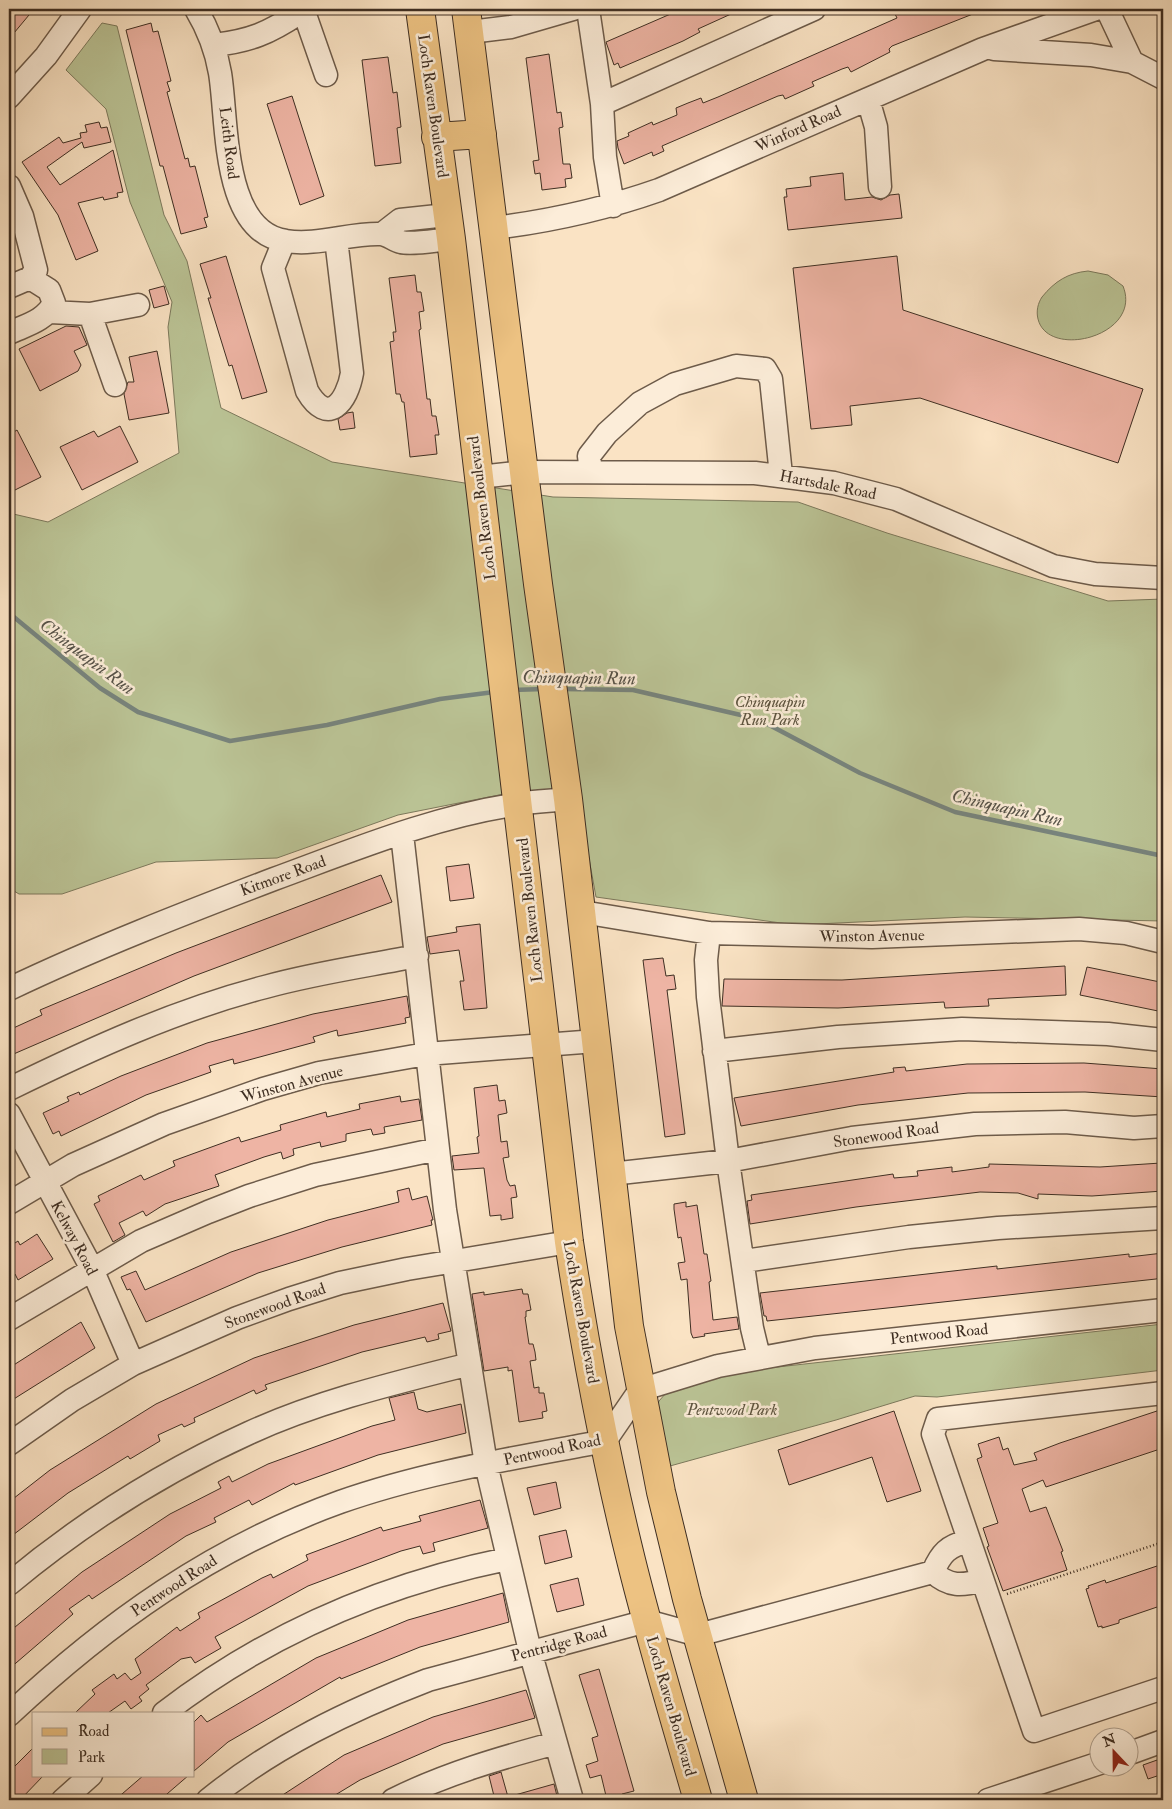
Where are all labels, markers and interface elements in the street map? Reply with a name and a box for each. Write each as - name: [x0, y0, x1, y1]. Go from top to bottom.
- street label: Loch Raven Boulevard: [413, 33, 453, 179]
- street label: Winford Road: [751, 101, 844, 157]
- street label: Leith Road: [215, 106, 243, 180]
- street label: Loch Raven Boulevard: [463, 435, 501, 581]
- street label: Hartsdale Road: [778, 466, 878, 504]
- water label: Chinquapin Run: [35, 614, 139, 700]
- water label: Chinquapin Run: [522, 666, 636, 690]
- park label: Chinquapin Run Park: [735, 692, 805, 730]
- water label: Chinquapin Run: [949, 784, 1065, 832]
- street label: Loch Raven Boulevard: [512, 837, 548, 983]
- street label: Kitmore Road: [237, 851, 329, 901]
- street label: Winston Avenue: [818, 925, 925, 947]
- street label: Winston Avenue: [238, 1061, 346, 1108]
- street label: Stonewood Road: [832, 1118, 940, 1152]
- street label: Kelway Road: [46, 1197, 102, 1279]
- street label: Loch Raven Boulevard: [559, 1239, 603, 1385]
- street label: Stonewood Road: [222, 1278, 329, 1334]
- street label: Pentwood Road: [889, 1319, 989, 1349]
- park label: Pentwood Park: [686, 1400, 778, 1420]
- street label: Pentwood Road: [502, 1430, 603, 1470]
- street label: Pentwood Road: [127, 1551, 221, 1621]
- street label: Pentridge Road: [509, 1622, 609, 1666]
- street label: Loch Raven Boulevard: [641, 1634, 701, 1778]
- legend: [32, 1712, 195, 1776]
- text: Road: [78, 1722, 110, 1741]
- north arrow: [1090, 1726, 1140, 1776]
- text: N: [1099, 1730, 1119, 1751]
- text: Park: [78, 1748, 105, 1767]

